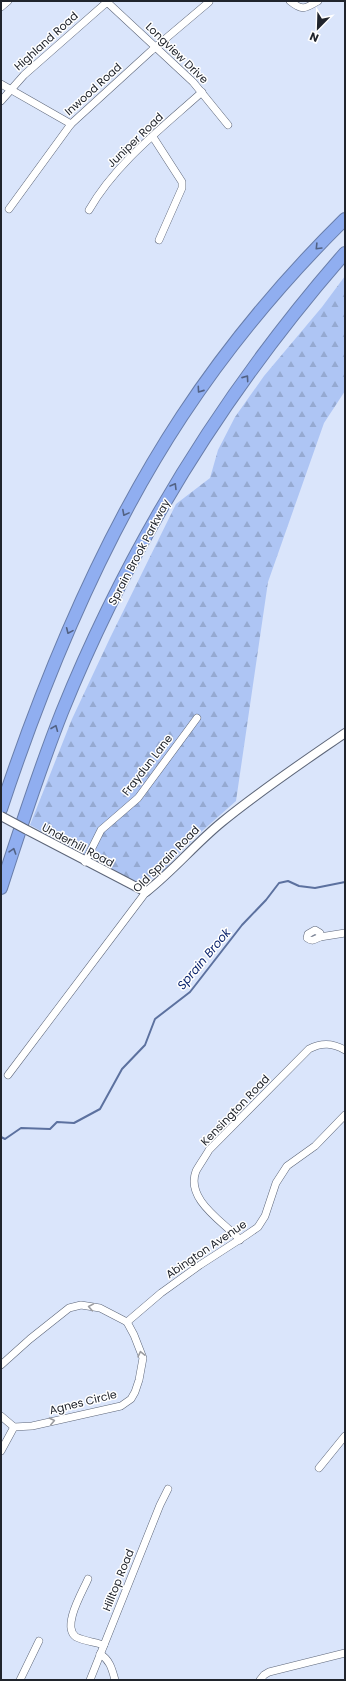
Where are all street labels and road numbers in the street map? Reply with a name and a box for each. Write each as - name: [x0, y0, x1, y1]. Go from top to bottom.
- street label: Highland Road: [11, 8, 81, 74]
- street label: Longview Drive: [142, 19, 212, 87]
- street label: Inwood Road: [61, 59, 125, 119]
- street label: Juniper Road: [103, 109, 167, 171]
- street label: Sprain Brook Parkway: [104, 496, 174, 608]
- street label: Fraydun Lane: [118, 731, 176, 799]
- street label: Underhill Road: [39, 819, 117, 871]
- street label: Old Sprain Road: [129, 822, 203, 896]
- street label: Kensington Road: [197, 1071, 273, 1149]
- street label: Abington Avenue: [162, 1216, 250, 1282]
- street label: Agnes Circle: [48, 1386, 119, 1418]
- street label: Hilltop Road: [98, 1547, 138, 1613]

